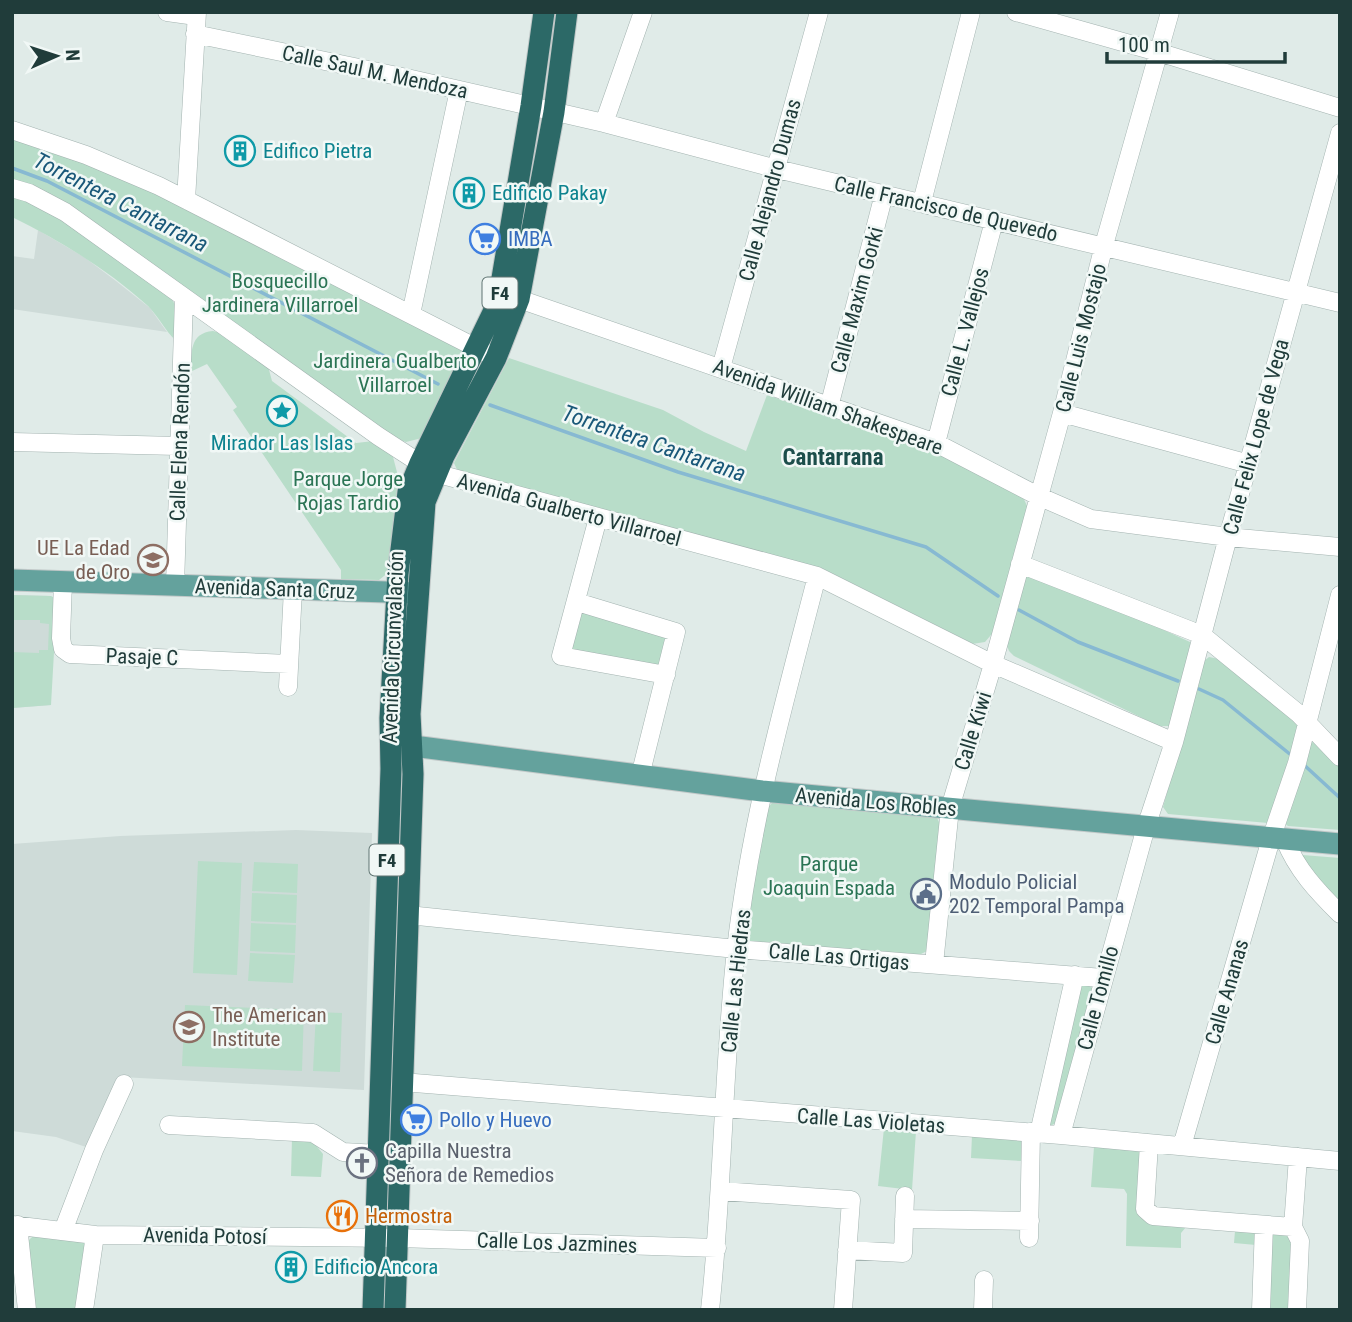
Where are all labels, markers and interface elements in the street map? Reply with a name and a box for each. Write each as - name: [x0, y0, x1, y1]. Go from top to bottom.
- north arrow: [21, 21, 91, 91]
- scale bar: [1107, 21, 1286, 65]
- text: 100 m: [1118, 33, 1170, 57]
- street label: Calle Saul M. Mendoza: [280, 41, 470, 103]
- text: N: [61, 49, 84, 62]
- street label: Calle Alejandro Dumas: [734, 96, 806, 284]
- building icon: Edifico Pietra: [223, 134, 257, 168]
- place label: Edifico Pietra: [263, 139, 372, 163]
- water label: Torrentera Cantarrana: [29, 147, 213, 258]
- street label: Calle Francisco de Quevedo: [832, 172, 1060, 246]
- building icon: Edificio Pakay: [452, 176, 486, 210]
- place label: Edificio Pakay: [492, 181, 608, 205]
- supermarket icon: IMBA: [468, 222, 502, 256]
- street label: Calle Maxim Gorki: [826, 224, 888, 376]
- place label: IMBA: [508, 227, 553, 251]
- street label: Calle Luis Mostajo: [1051, 261, 1111, 415]
- street label: Calle L. Vallejos: [936, 265, 994, 399]
- park label: Bosquecillo Jardinera Villarroel: [202, 269, 358, 317]
- road number: F4: [482, 278, 518, 308]
- street label: Calle Felix Lope de Vega: [1218, 336, 1294, 538]
- park label: Jardinera Gualberto Villarroel: [313, 349, 477, 397]
- street label: Avenida William Shakespeare: [710, 354, 946, 460]
- street label: Calle Elena Rendón: [165, 362, 195, 522]
- place icon: Mirador Las Islas: [265, 394, 299, 428]
- water label: Torrentera Cantarrana: [558, 399, 749, 488]
- place label: Mirador Las Islas: [211, 431, 353, 455]
- district label: Cantarrana: [782, 444, 884, 471]
- park label: Parque Jorge Rojas Tardio: [293, 467, 403, 515]
- street label: Avenida Gualberto Villarroel: [455, 469, 683, 551]
- place label: UE La Edad de Oro: [37, 536, 130, 584]
- school or university icon: UE La Edad de Oro: [136, 543, 170, 577]
- street label: Avenida Circunvalación: [378, 550, 408, 744]
- street label: Avenida Santa Cruz: [194, 574, 356, 604]
- street label: Pasaje C: [105, 644, 179, 670]
- street label: Calle Kiwi: [950, 689, 996, 773]
- street label: Avenida Los Robles: [794, 783, 958, 821]
- road number: F4: [370, 845, 404, 876]
- park label: Parque Joaquin Espada: [763, 852, 895, 900]
- place label: Modulo Policial 202 Temporal Pampa: [949, 870, 1124, 918]
- public building icon: Modulo Policial 202 Temporal Pampa: [909, 877, 943, 911]
- street label: Calle Las Hiedras: [717, 908, 755, 1054]
- street label: Calle Ananas: [1201, 937, 1253, 1047]
- street label: Calle Las Ortigas: [768, 939, 910, 975]
- street label: Calle Tomillo: [1073, 943, 1123, 1053]
- place label: The American Institute: [212, 1003, 327, 1051]
- school or university icon: The American Institute: [172, 1010, 206, 1044]
- supermarket icon: Pollo y Huevo: [399, 1103, 433, 1137]
- street label: Calle Las Violetas: [796, 1104, 946, 1138]
- place label: Pollo y Huevo: [439, 1108, 552, 1132]
- place label: Capilla Nuestra Señora de Remedios: [385, 1139, 554, 1187]
- church icon: Capilla Nuestra Señora de Remedios: [345, 1146, 379, 1180]
- restaurant icon: Hermostra: [325, 1199, 359, 1233]
- place label: Hermostra: [365, 1204, 452, 1228]
- street label: Avenida Potosí: [143, 1223, 268, 1249]
- street label: Calle Los Jazmines: [476, 1228, 638, 1258]
- building icon: Edificio Ancora: [274, 1250, 308, 1284]
- place label: Edificio Ancora: [314, 1255, 438, 1279]

